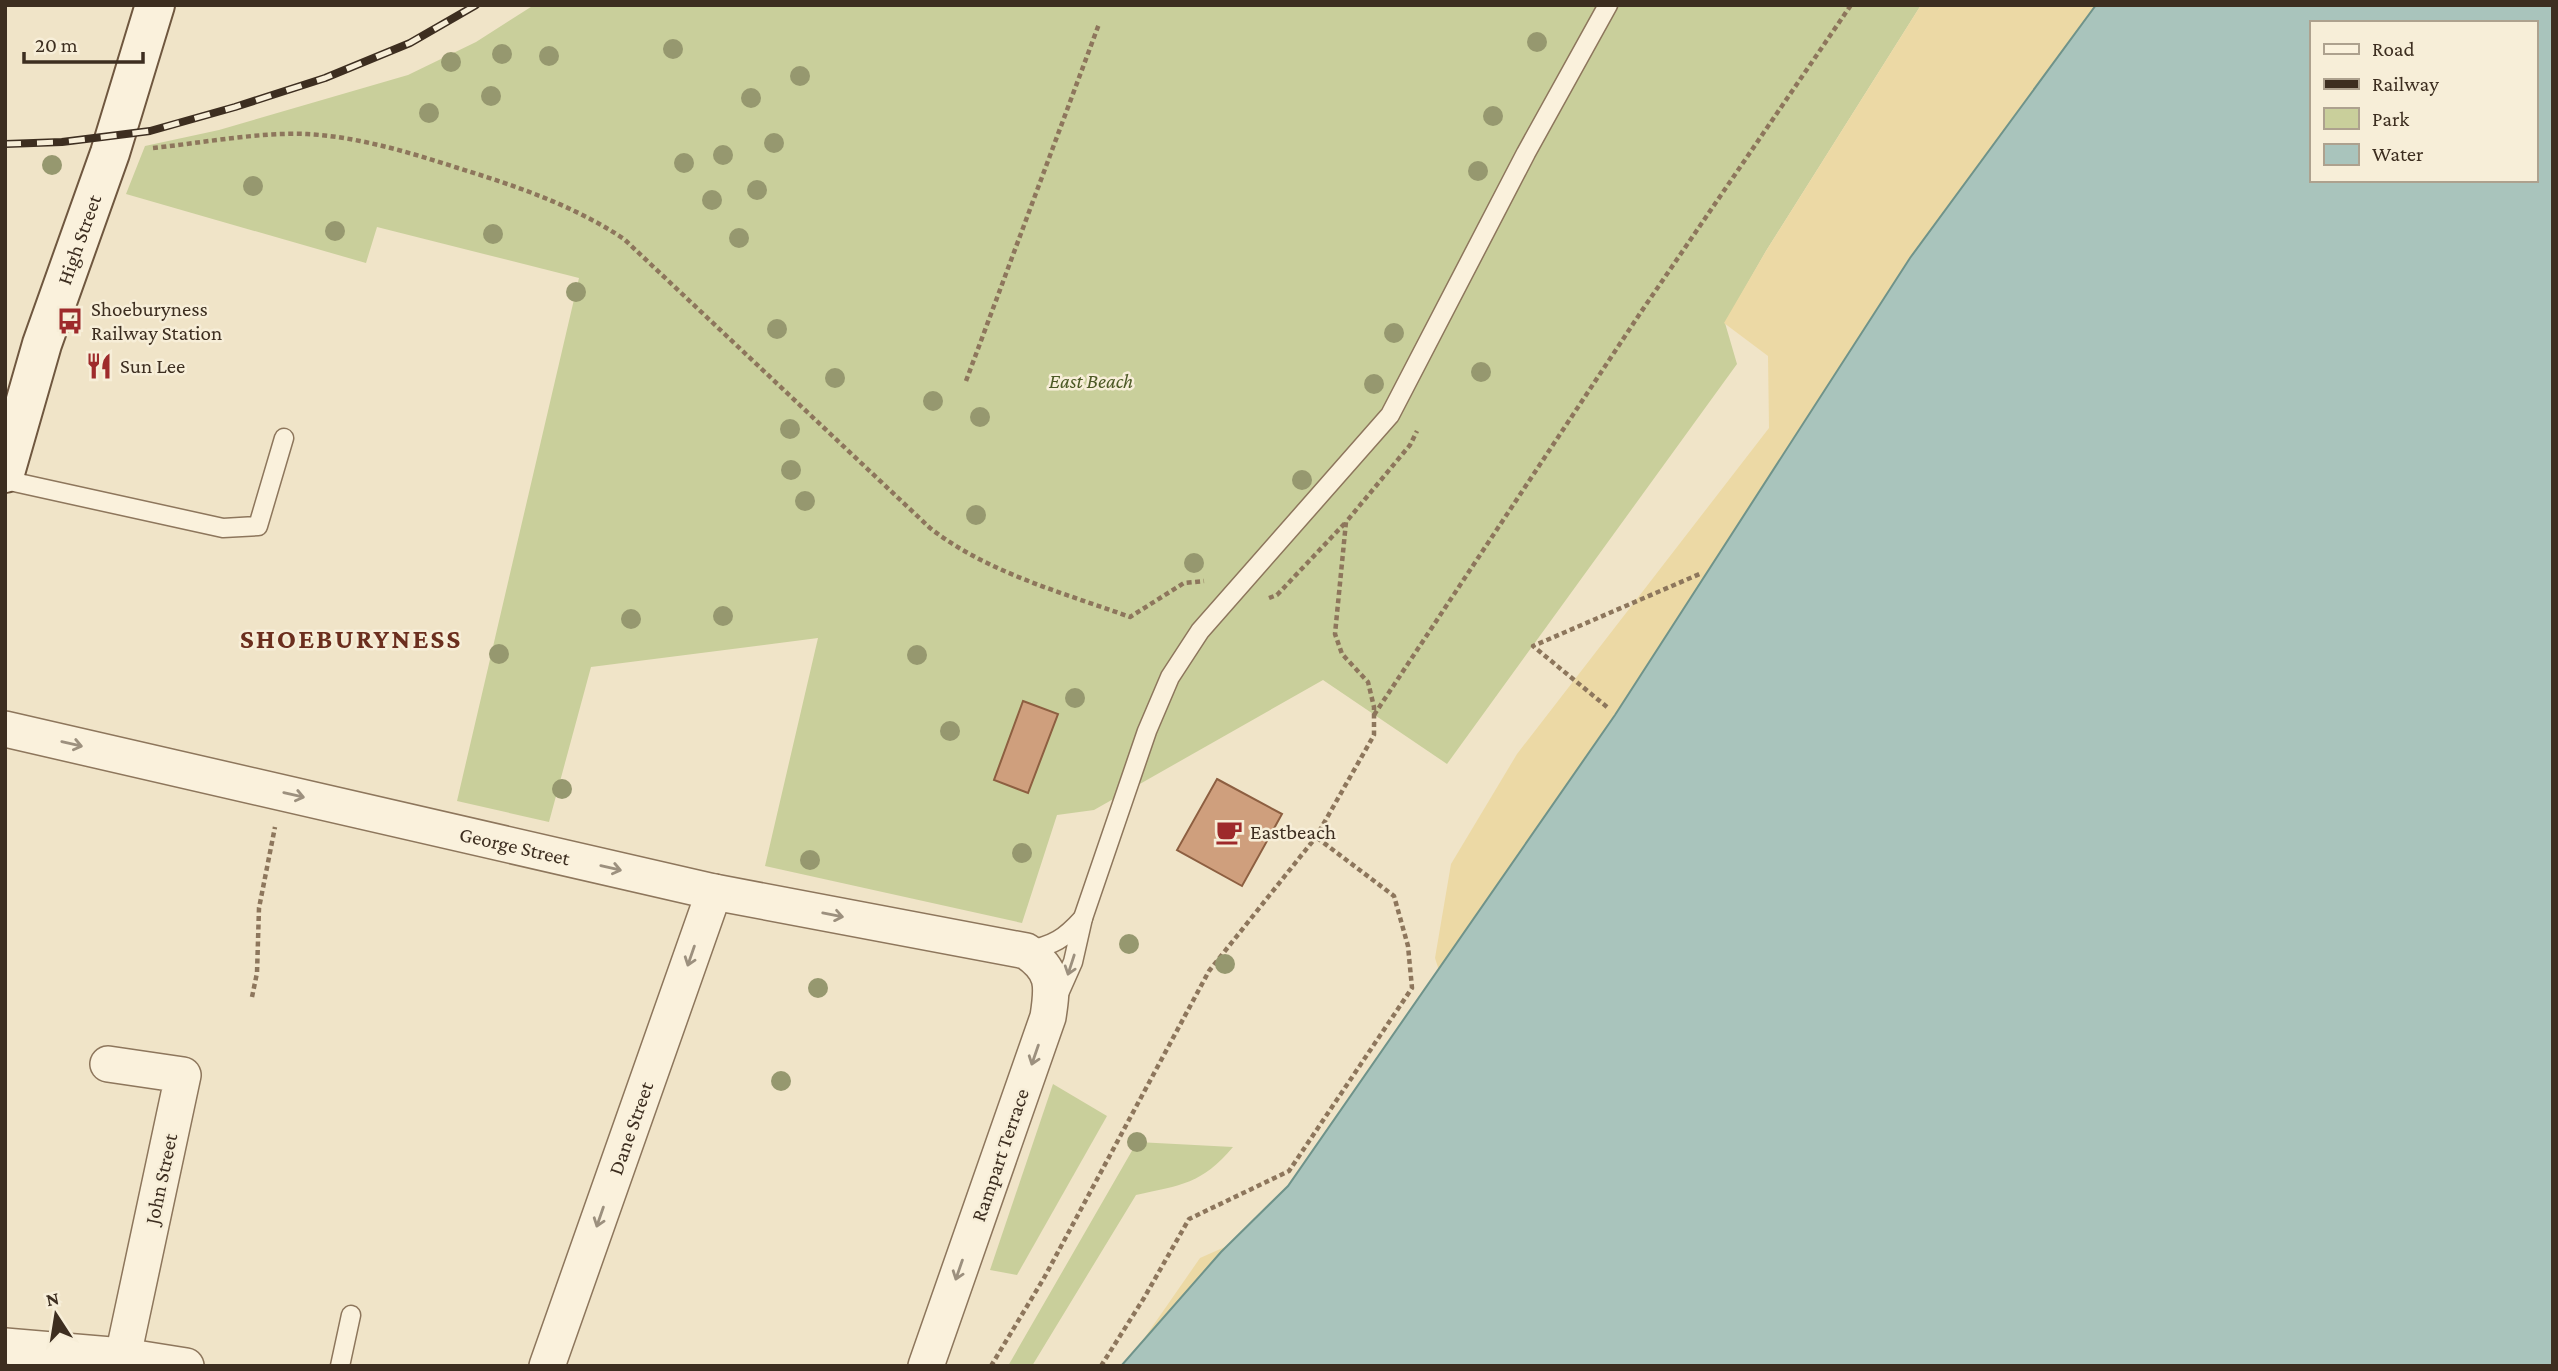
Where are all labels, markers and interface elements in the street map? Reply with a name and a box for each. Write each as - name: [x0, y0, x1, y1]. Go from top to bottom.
- scale bar: [24, 21, 144, 65]
- legend: [2310, 21, 2537, 182]
- text: 20 m: [35, 33, 78, 57]
- text: Road: [2372, 37, 2415, 61]
- text: Railway: [2372, 72, 2439, 96]
- text: Park: [2372, 107, 2409, 131]
- text: Water: [2372, 142, 2424, 166]
- street label: High Street: [52, 190, 107, 288]
- place label: Shoeburyness Railway Station: [91, 297, 222, 345]
- bus stop icon: Shoeburyness Railway Station: [55, 306, 85, 336]
- restaurant icon: Sun Lee: [84, 351, 114, 381]
- place label: Sun Lee: [120, 354, 185, 378]
- park label: East Beach: [1049, 369, 1133, 393]
- district label: SHOEBURYNESS: [240, 623, 462, 654]
- one-way arrow: [60, 738, 83, 752]
- one-way arrow: [282, 789, 305, 802]
- cafe icon: Eastbeach: [1214, 817, 1244, 847]
- place label: Eastbeach: [1250, 820, 1336, 844]
- street label: George Street: [457, 822, 573, 871]
- one-way arrow: [599, 862, 622, 875]
- one-way arrow: [821, 908, 844, 922]
- one-way arrow: [684, 945, 697, 967]
- one-way arrow: [1064, 953, 1077, 975]
- one-way arrow: [1028, 1044, 1040, 1066]
- street label: Dane Street: [603, 1077, 659, 1178]
- street label: Rampart Terrace: [966, 1085, 1034, 1225]
- street label: John Street: [139, 1130, 183, 1229]
- one-way arrow: [593, 1205, 605, 1227]
- one-way arrow: [952, 1259, 965, 1281]
- north arrow: [21, 1280, 91, 1350]
- text: N: [44, 1287, 61, 1310]

